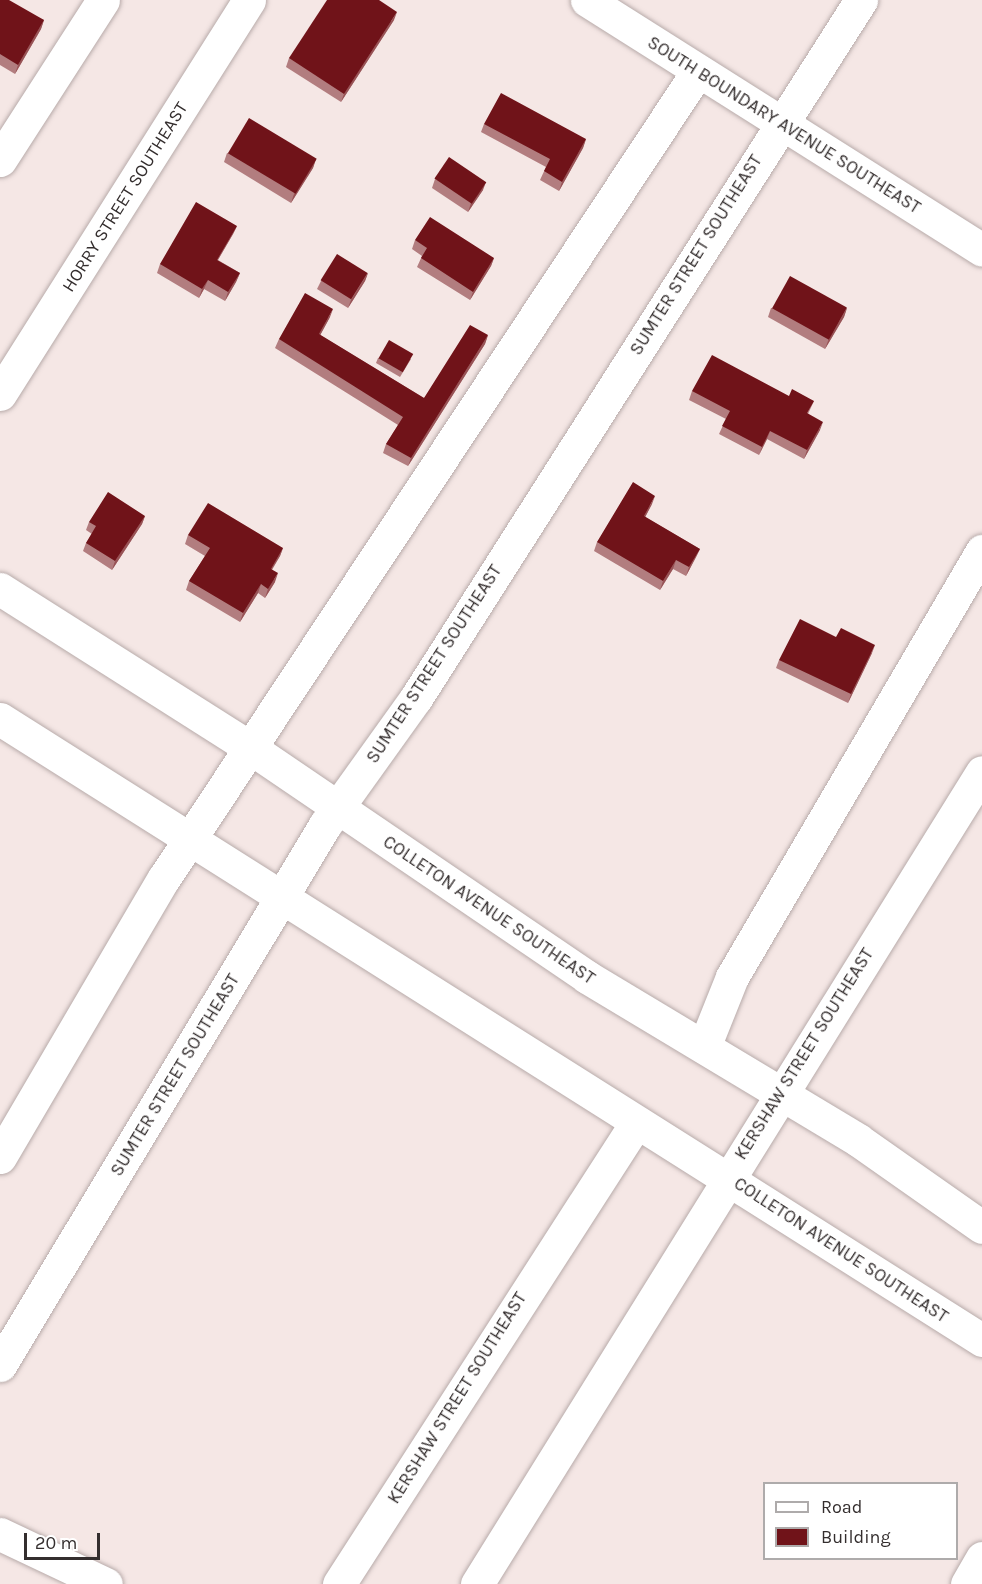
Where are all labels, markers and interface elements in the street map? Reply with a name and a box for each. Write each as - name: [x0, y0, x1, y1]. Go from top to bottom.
- street label: SOUTH BOUNDARY AVENUE SOUTHEAST: [643, 32, 925, 218]
- street label: HORRY STREET SOUTHEAST: [58, 98, 192, 296]
- street label: SUMTER STREET SOUTHEAST: [625, 151, 767, 359]
- street label: SUMTER STREET SOUTHEAST: [362, 561, 506, 767]
- street label: COLLETON AVENUE SOUTHEAST: [379, 831, 599, 989]
- street label: KERSHAW STREET SOUTHEAST: [730, 944, 878, 1164]
- street label: SUMTER STREET SOUTHEAST: [106, 970, 244, 1180]
- street label: COLLETON AVENUE SOUTHEAST: [730, 1173, 952, 1327]
- street label: KERSHAW STREET SOUTHEAST: [383, 1288, 531, 1508]
- legend: [763, 1482, 958, 1560]
- text: Road: [821, 1496, 862, 1518]
- scale bar: [27, 1521, 104, 1559]
- text: Building: [821, 1526, 891, 1548]
- text: 20 m: [35, 1532, 77, 1554]

